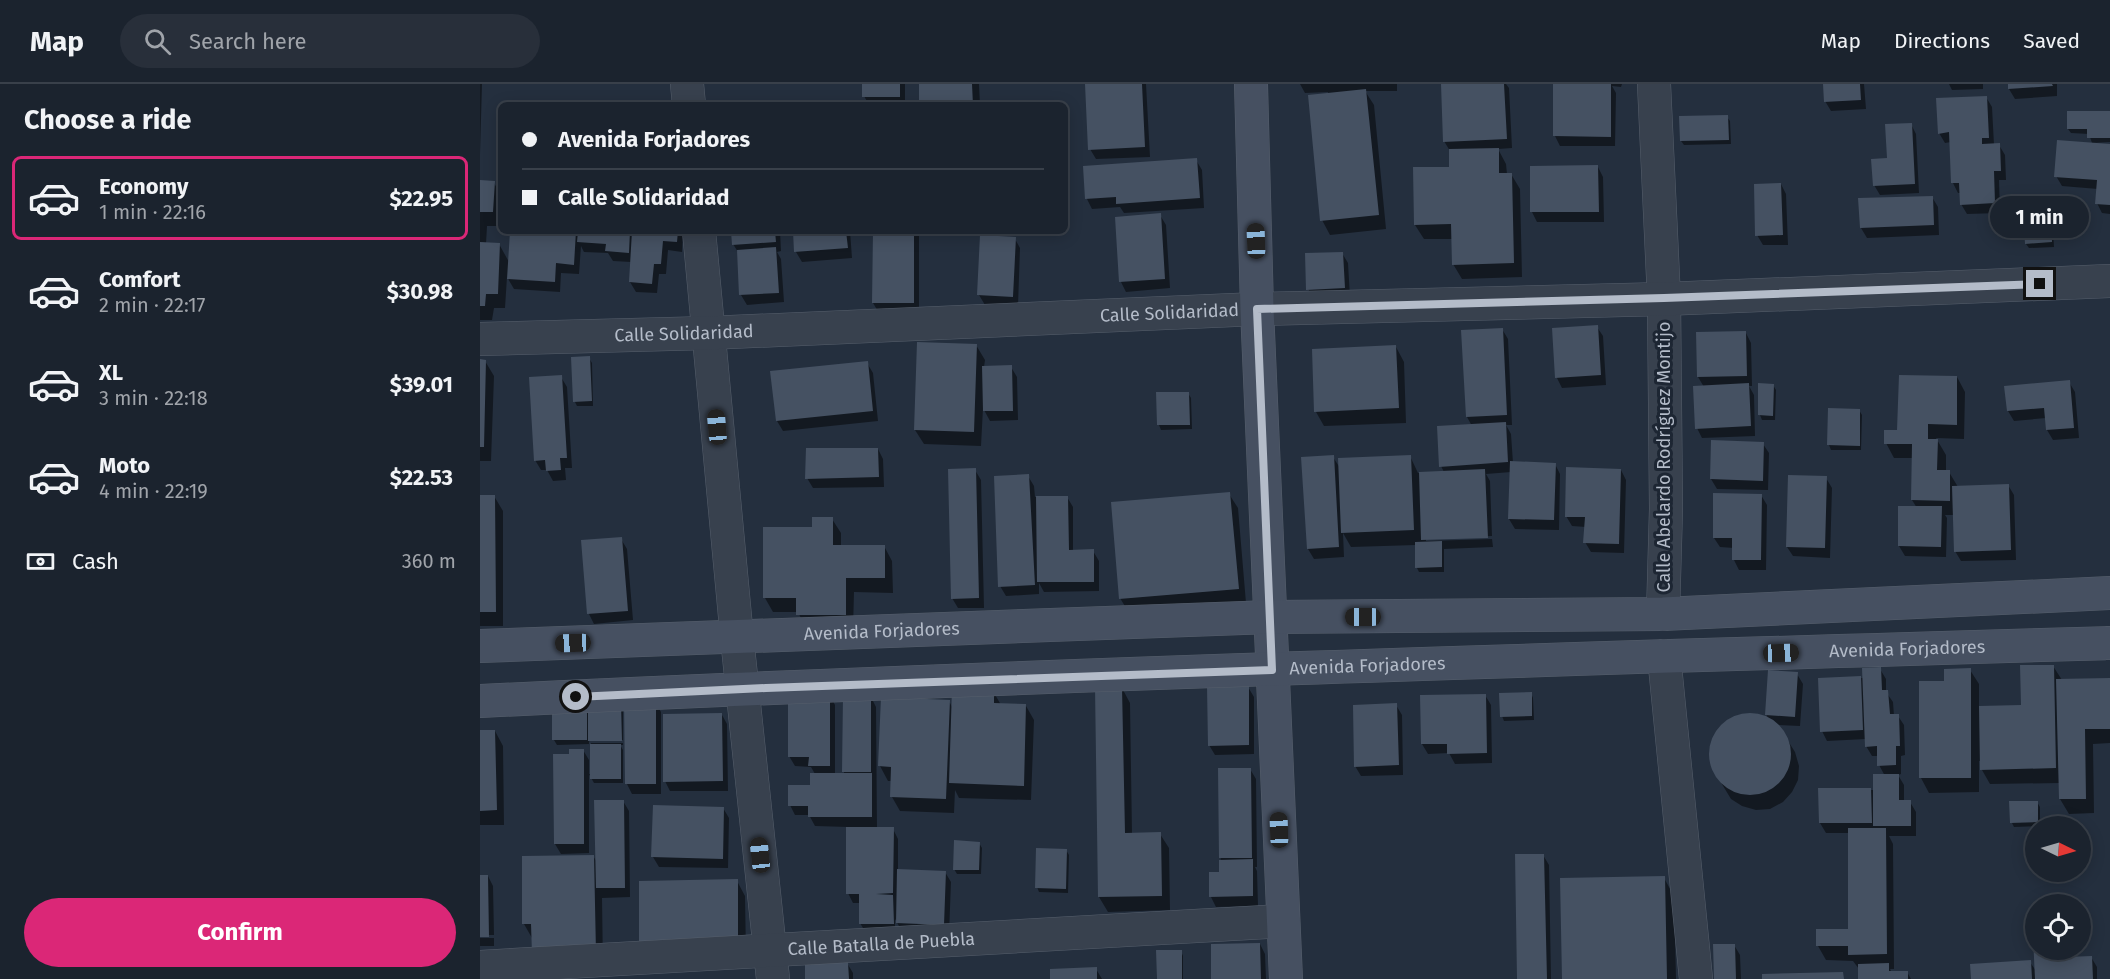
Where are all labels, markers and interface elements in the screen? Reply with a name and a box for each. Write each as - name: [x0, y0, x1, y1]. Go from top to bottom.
- search box: [120, 14, 540, 68]
- text: Map: [30, 25, 84, 58]
- icon: search: [141, 25, 174, 58]
- text: Search here: [189, 28, 307, 55]
- text: Map: [1821, 28, 1861, 54]
- text: Directions: [1894, 28, 1990, 54]
- text: Saved: [2023, 28, 2080, 54]
- text: Choose a ride: [24, 104, 191, 136]
- text: Avenida Forjadores: [558, 126, 750, 153]
- icon: car: [27, 171, 81, 225]
- text: Economy: [99, 173, 188, 200]
- text: Calle Solidaridad: [558, 184, 730, 211]
- text: $22.95: [389, 185, 453, 212]
- callout: 1 min: [1990, 197, 2090, 239]
- text: 1 min · 22:16: [99, 200, 206, 224]
- text: 1 min: [2015, 205, 2064, 229]
- car: [1246, 223, 1266, 259]
- icon: car: [27, 264, 81, 318]
- text: Comfort: [99, 266, 180, 293]
- route end: [2026, 270, 2053, 297]
- text: $30.98: [387, 278, 453, 305]
- text: 2 min · 22:17: [99, 293, 205, 317]
- street label: Calle Solidaridad: [1099, 299, 1239, 327]
- street label: Calle Solidaridad: [614, 320, 754, 346]
- street label: Calle Abelardo Rodríguez Montijo: [1653, 322, 1675, 592]
- icon: car: [27, 357, 81, 411]
- text: XL: [99, 359, 123, 386]
- text: $39.01: [390, 371, 453, 398]
- text: 3 min · 22:18: [99, 386, 208, 410]
- car: [706, 408, 728, 446]
- icon: car: [27, 450, 81, 504]
- text: Moto: [99, 452, 150, 479]
- text: $22.53: [390, 464, 453, 491]
- text: 4 min · 22:19: [99, 479, 208, 503]
- icon: cash: [24, 545, 57, 578]
- text: Cash: [72, 548, 119, 575]
- text: 360 m: [402, 549, 456, 573]
- car: [1345, 608, 1381, 626]
- street label: Avenida Forjadores: [803, 617, 960, 645]
- car: [555, 633, 591, 653]
- street label: Avenida Forjadores: [1829, 636, 1985, 662]
- car: [1763, 643, 1799, 663]
- street label: Avenida Forjadores: [1289, 652, 1446, 679]
- route start: [562, 683, 589, 710]
- car: [1269, 812, 1289, 848]
- north arrow: [2025, 816, 2091, 882]
- map controls: [2025, 816, 2091, 960]
- car: [749, 836, 771, 874]
- button: locate: [2025, 894, 2091, 960]
- button: Confirm: [24, 898, 456, 967]
- street label: Calle Batalla de Puebla: [787, 928, 976, 960]

